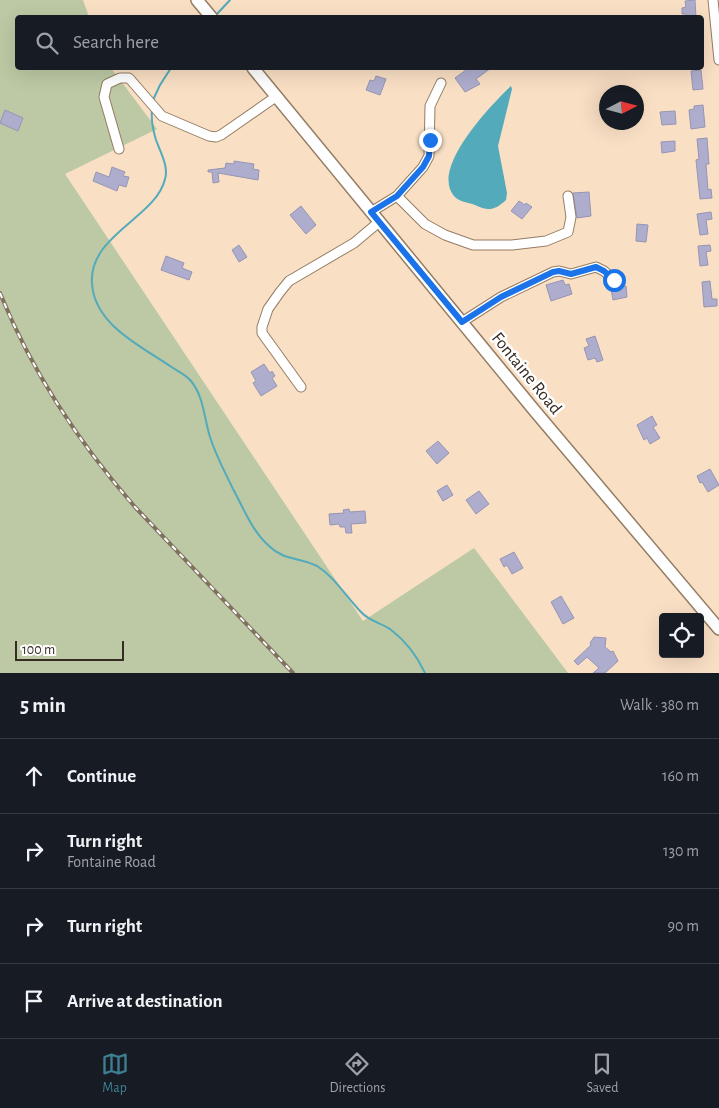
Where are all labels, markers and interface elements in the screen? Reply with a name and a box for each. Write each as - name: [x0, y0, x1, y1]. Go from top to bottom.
- search box: [15, 15, 704, 70]
- icon: search: [33, 29, 61, 57]
- text: Search here: [73, 33, 159, 52]
- north arrow: [599, 85, 644, 130]
- route end: [419, 129, 442, 152]
- route start: [603, 269, 626, 292]
- street label: Fontaine Road: [488, 329, 565, 418]
- map controls: [659, 613, 704, 658]
- button: locate: [659, 613, 704, 658]
- scale bar: [15, 638, 124, 661]
- text: 100 m: [22, 643, 55, 657]
- text: 5 min: [20, 695, 66, 716]
- text: Walk · 380 m: [620, 697, 699, 713]
- icon: ahead: [20, 762, 48, 790]
- text: Continue: [67, 767, 136, 786]
- text: 160 m: [662, 768, 699, 784]
- text: Turn right: [67, 832, 142, 851]
- icon: right: [20, 837, 48, 865]
- text: 130 m: [663, 843, 699, 859]
- text: Fontaine Road: [67, 854, 156, 870]
- icon: right: [20, 912, 48, 940]
- text: Turn right: [67, 917, 142, 936]
- text: 90 m: [668, 918, 699, 934]
- icon: arrive: [20, 987, 48, 1015]
- text: Arrive at destination: [67, 992, 223, 1011]
- tab: Map: [101, 1050, 129, 1097]
- tab: Directions: [330, 1050, 385, 1097]
- tab: Saved: [586, 1050, 618, 1097]

